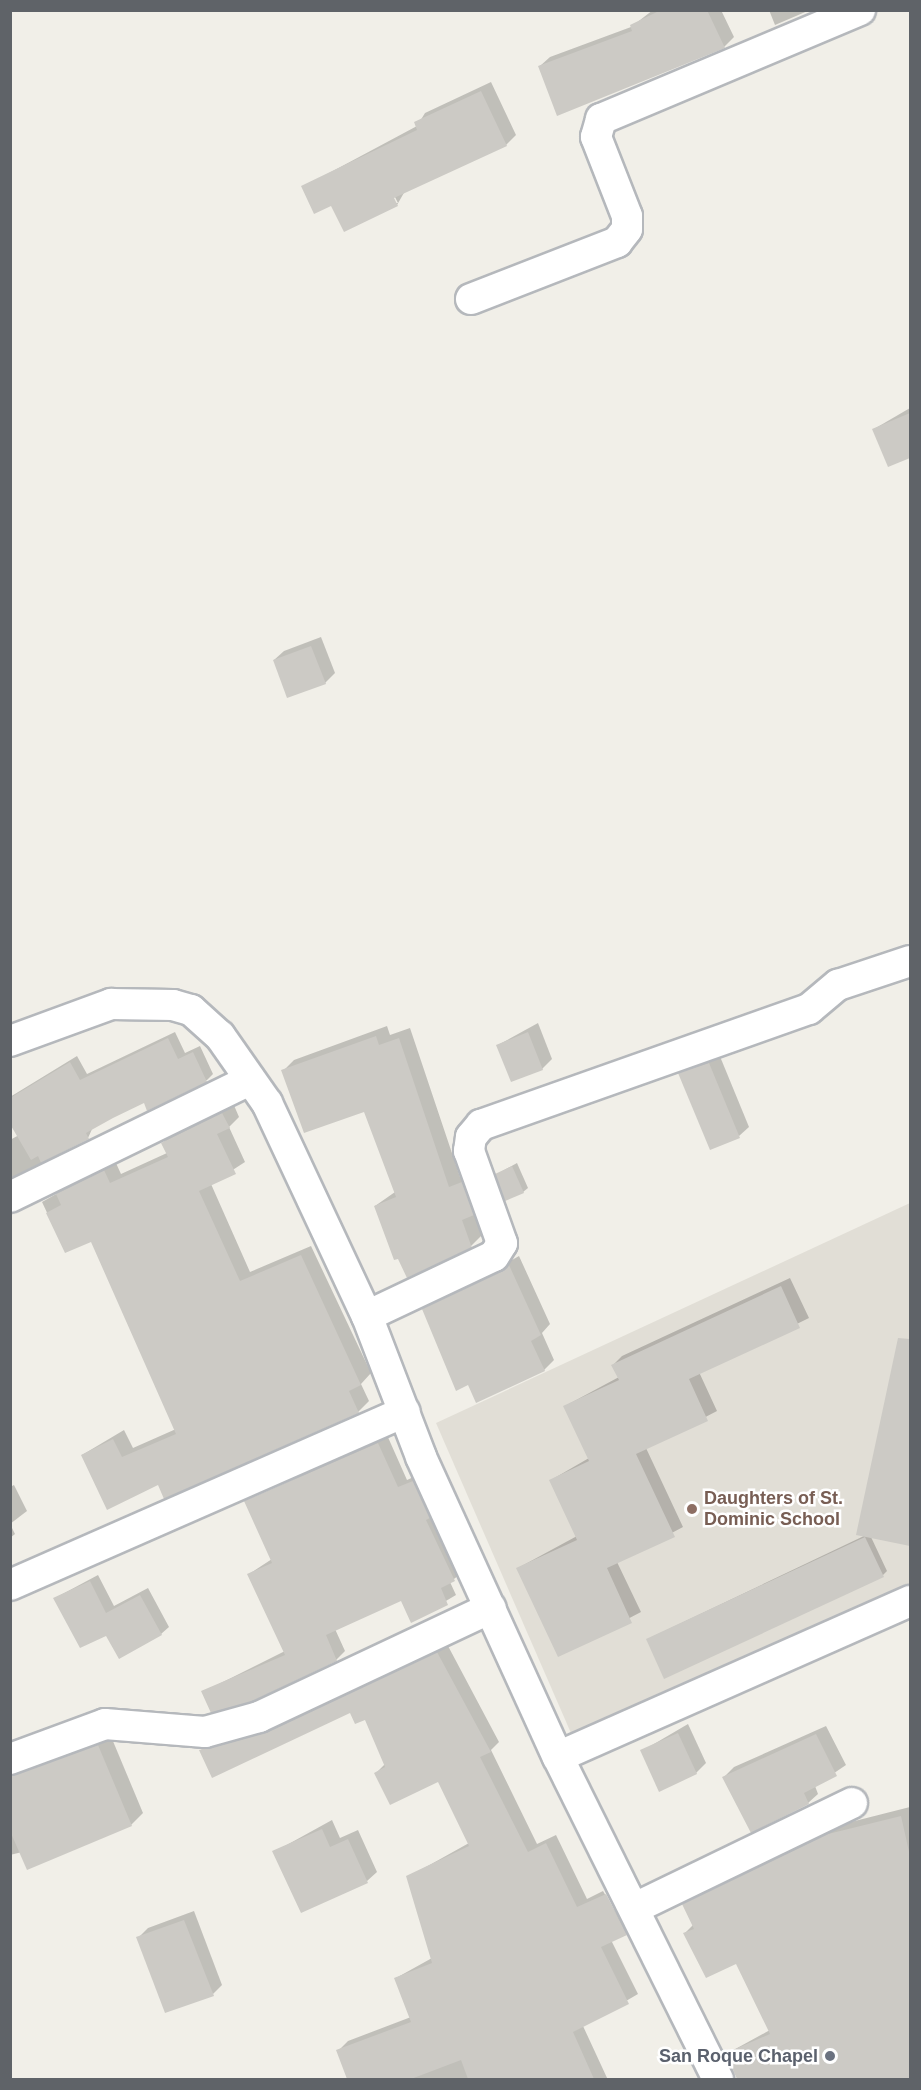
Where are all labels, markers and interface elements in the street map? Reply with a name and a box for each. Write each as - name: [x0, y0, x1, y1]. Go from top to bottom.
- place label: Daughters of St. Dominic School: [704, 1488, 843, 1530]
- marker: Daughters of St. Dominic School: [685, 1502, 699, 1516]
- place label: San Roque Chapel: [659, 2045, 818, 2067]
- marker: San Roque Chapel: [823, 2049, 837, 2063]

